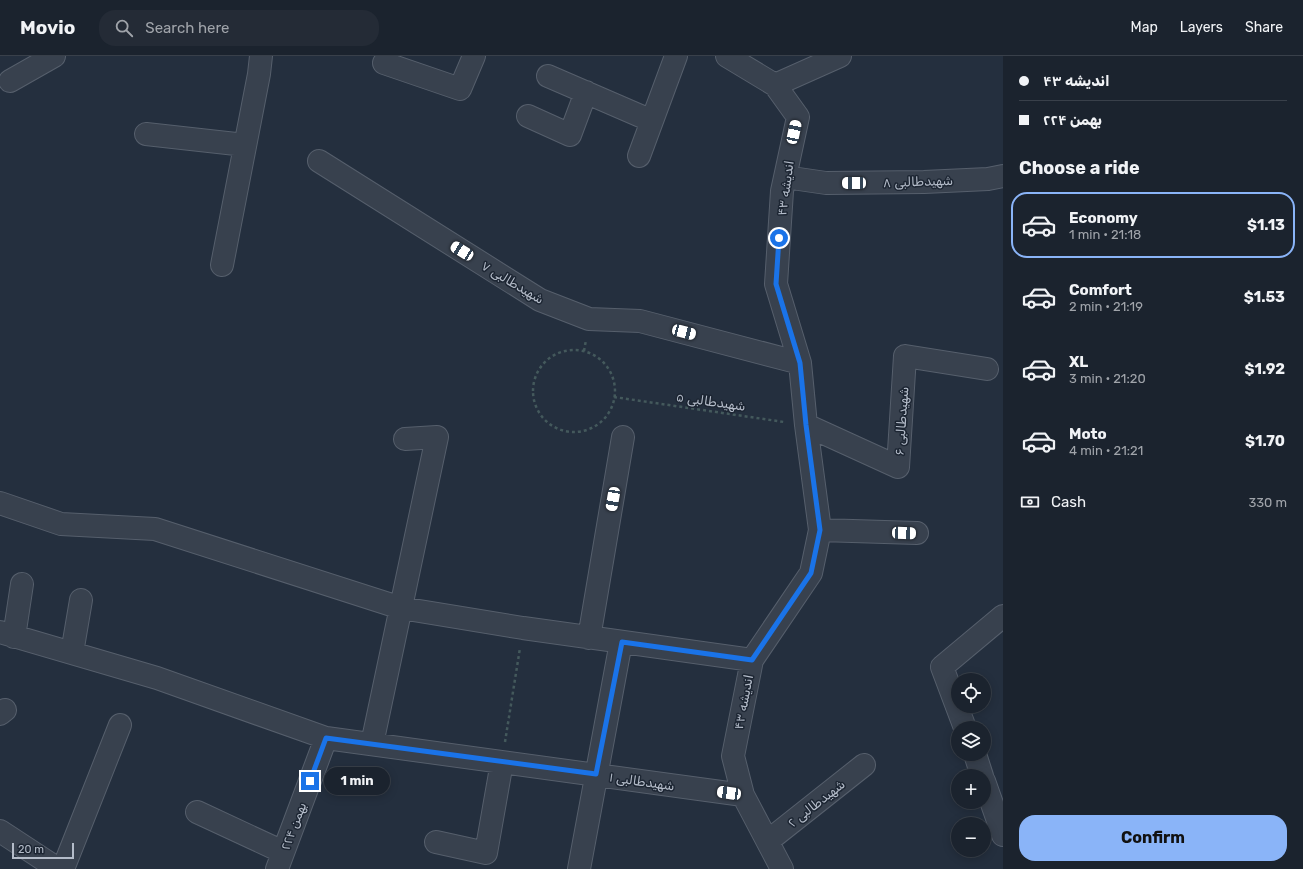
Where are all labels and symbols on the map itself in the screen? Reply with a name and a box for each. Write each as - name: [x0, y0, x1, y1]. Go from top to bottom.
- car: [786, 119, 802, 145]
- street label: اندیشه ۴۳: [774, 159, 797, 217]
- street label: شهیدطالبی ۸: [883, 173, 953, 191]
- car: [842, 177, 866, 189]
- route start: [770, 229, 788, 247]
- car: [449, 240, 475, 262]
- street label: شهیدطالبی ۷: [478, 258, 547, 308]
- car: [671, 323, 697, 341]
- street label: شهیدطالبی ۶: [892, 386, 912, 456]
- street label: شهیدطالبی ۵: [675, 389, 747, 415]
- car: [605, 486, 621, 512]
- car: [892, 527, 916, 539]
- street label: اندیشه ۴۳: [731, 673, 756, 731]
- callout: 1 min: [324, 767, 390, 795]
- street label: شهیدطالبی ۱: [608, 769, 676, 795]
- route end: [301, 772, 319, 790]
- street label: شهیدطالبی ۲: [785, 776, 848, 831]
- car: [716, 785, 742, 801]
- street label: ۲۲بهمن ۴: [278, 800, 310, 852]
- scale bar: [12, 841, 74, 860]

